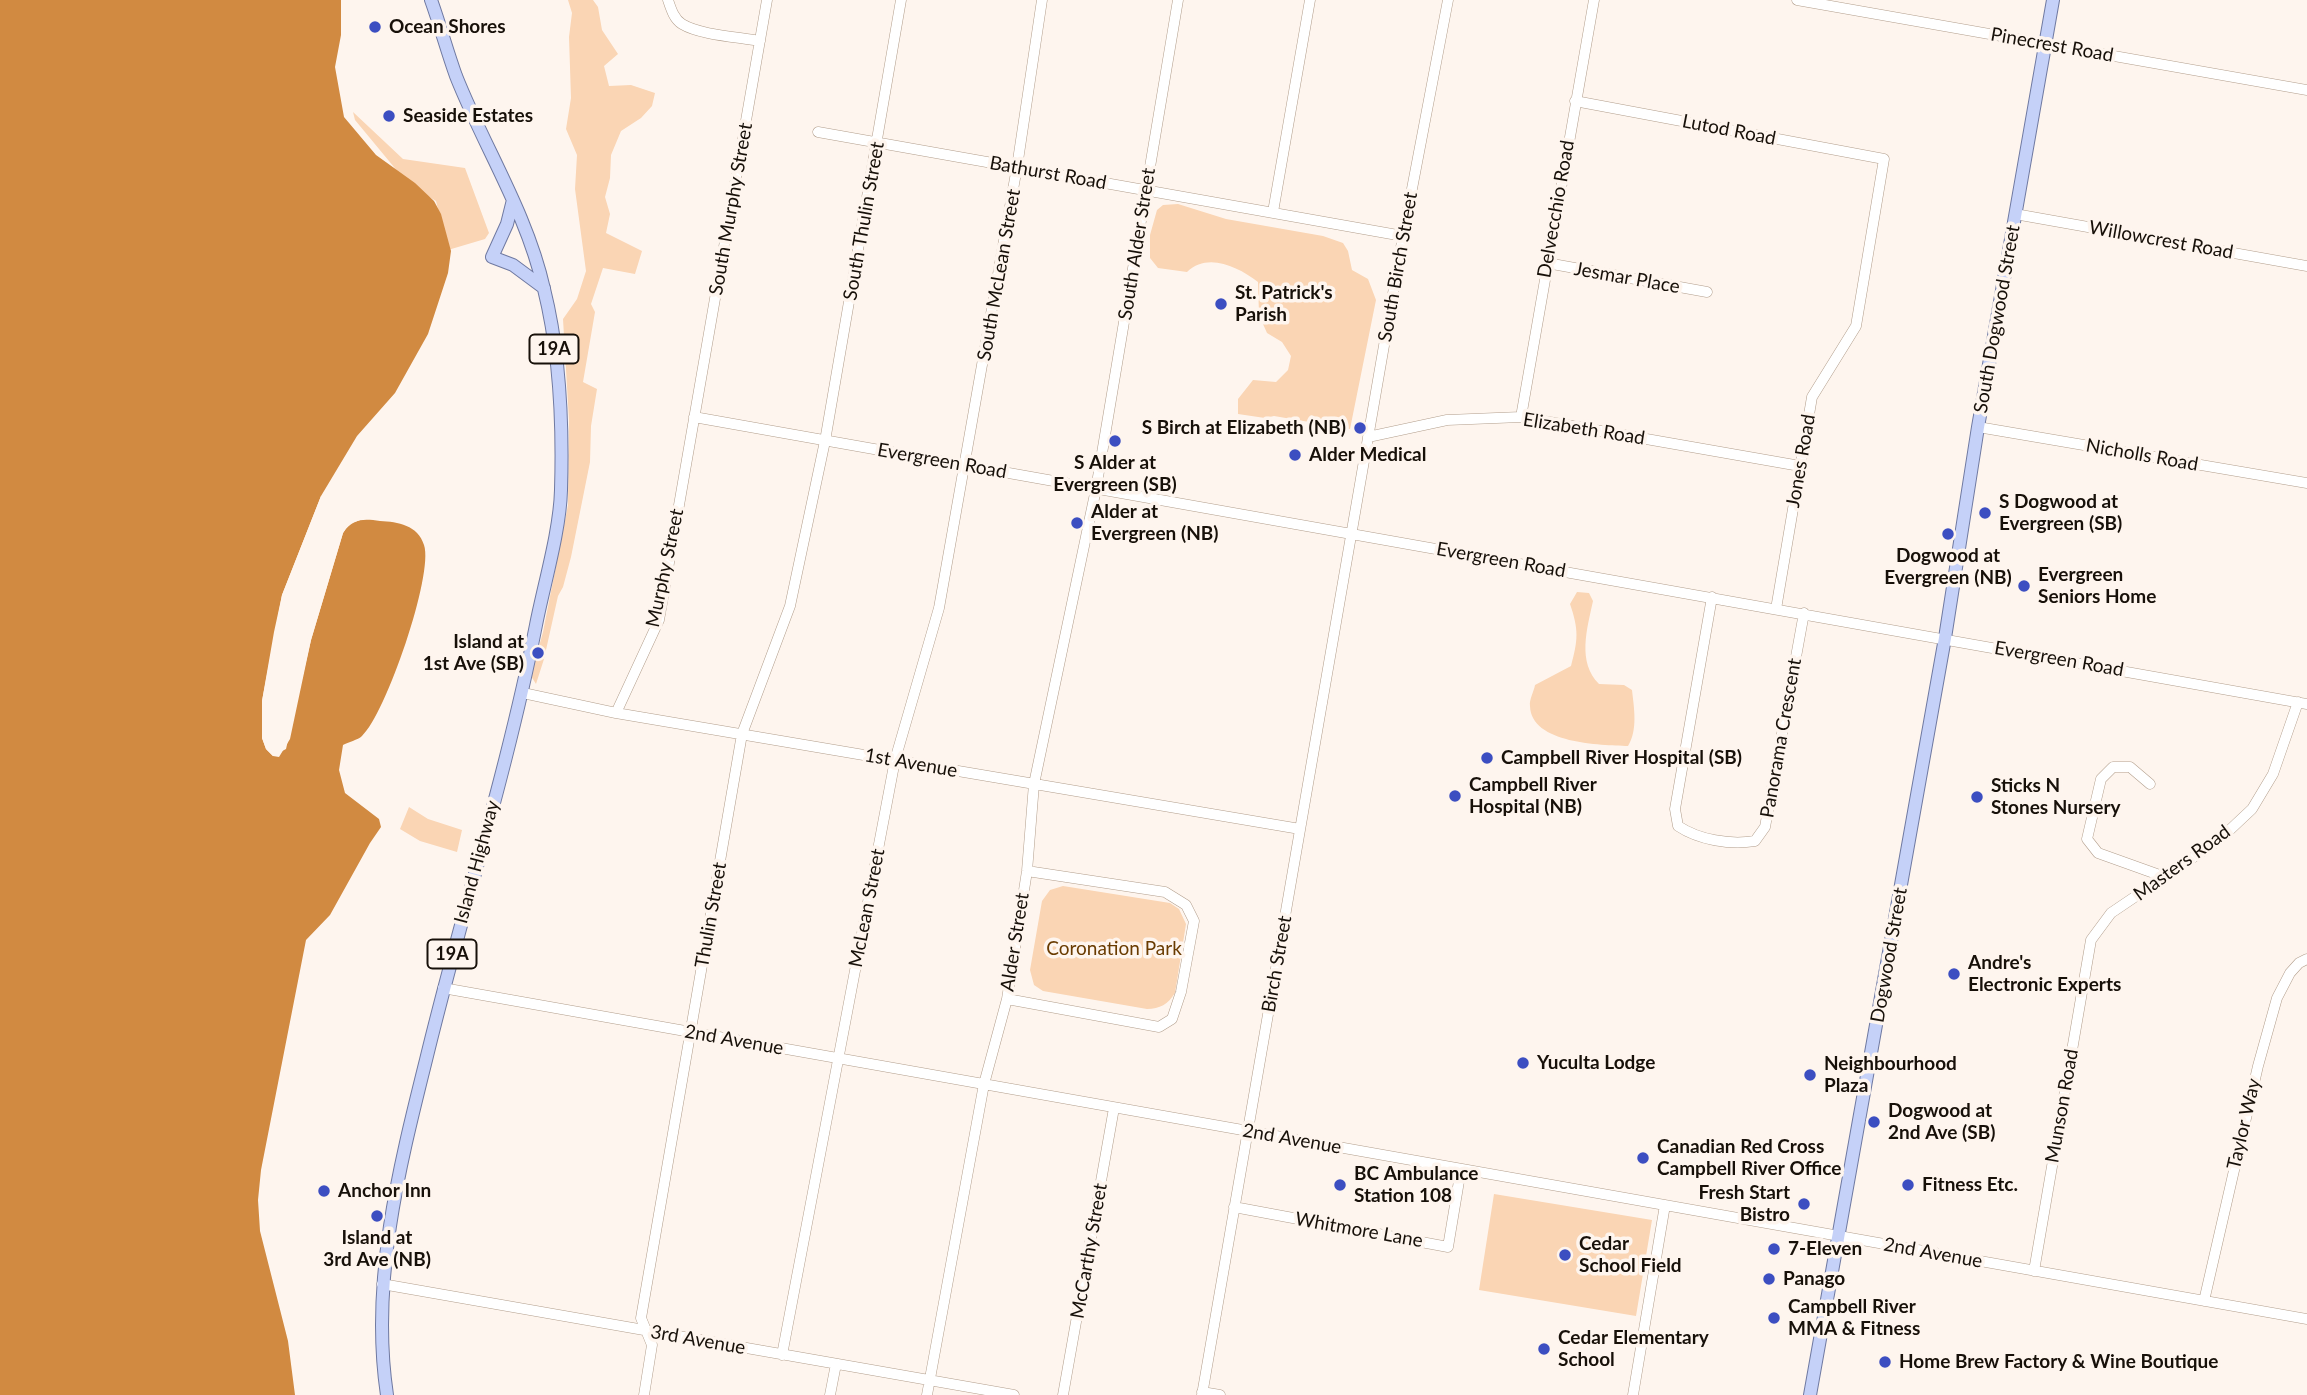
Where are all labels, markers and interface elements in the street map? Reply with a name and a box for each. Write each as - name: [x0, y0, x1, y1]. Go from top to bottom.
- place label: Ocean Shores: [389, 16, 506, 38]
- marker: Ocean Shores: [367, 19, 383, 35]
- street label: Pinecrest Road: [1989, 23, 2115, 67]
- place label: Seaside Estates: [403, 105, 533, 127]
- marker: Seaside Estates: [381, 108, 397, 124]
- street label: Lutod Road: [1680, 110, 1778, 150]
- street label: South Murphy Street: [705, 121, 757, 297]
- street label: Delvecchio Road: [1533, 138, 1579, 280]
- street label: South Thulin Street: [839, 140, 889, 302]
- street label: Bathurst Road: [988, 151, 1108, 195]
- street label: South Alder Street: [1114, 166, 1160, 322]
- street label: South McLean Street: [973, 187, 1025, 363]
- street label: South Birch Street: [1374, 190, 1422, 344]
- street label: Willowcrest Road: [2087, 216, 2235, 264]
- street label: South Dogwood Street: [1969, 223, 2025, 415]
- street label: Jesmar Place: [1572, 257, 1682, 299]
- place label: St. Patrick's Parish: [1235, 282, 1333, 326]
- marker: St. Patrick's Parish: [1213, 296, 1229, 312]
- road number: 19A: [530, 334, 578, 363]
- street label: Elizabeth Road: [1521, 408, 1647, 450]
- street label: Jones Road: [1782, 413, 1820, 509]
- place label: S Birch at Elizabeth (NB): [1142, 417, 1346, 439]
- marker: S Birch at Elizabeth (NB): [1352, 420, 1368, 436]
- marker: S Alder at Evergreen (SB): [1107, 433, 1123, 449]
- street label: Nicholls Road: [2084, 434, 2200, 476]
- street label: Evergreen Road: [876, 438, 1008, 484]
- place label: Alder Medical: [1309, 444, 1426, 466]
- marker: Alder Medical: [1287, 447, 1303, 463]
- place label: S Alder at Evergreen (SB): [1053, 452, 1177, 496]
- place label: S Dogwood at Evergreen (SB): [1999, 491, 2122, 535]
- place label: Alder at Evergreen (NB): [1091, 501, 1218, 545]
- marker: S Dogwood at Evergreen (SB): [1977, 505, 1993, 521]
- street label: Murphy Street: [641, 507, 689, 629]
- marker: Alder at Evergreen (NB): [1069, 515, 1085, 531]
- marker: Dogwood at Evergreen (NB): [1940, 526, 1956, 542]
- street label: Evergreen Road: [1435, 537, 1567, 583]
- place label: Dogwood at Evergreen (NB): [1884, 545, 2012, 589]
- place label: Evergreen Seniors Home: [2038, 564, 2156, 608]
- marker: Evergreen Seniors Home: [2016, 578, 2032, 594]
- place label: Island at 1st Ave (SB): [423, 631, 524, 675]
- street label: Evergreen Road: [1993, 636, 2125, 682]
- marker: Island at 1st Ave (SB): [530, 645, 546, 661]
- street label: Panorama Crescent: [1756, 656, 1806, 820]
- street label: 1st Avenue: [863, 744, 959, 782]
- place label: Campbell River Hospital (SB): [1501, 747, 1742, 769]
- marker: Campbell River Hospital (SB): [1479, 750, 1495, 766]
- place label: Campbell River Hospital (NB): [1469, 774, 1597, 818]
- place label: Sticks N Stones Nursery: [1991, 775, 2121, 819]
- marker: Campbell River Hospital (NB): [1447, 788, 1463, 804]
- marker: Sticks N Stones Nursery: [1969, 789, 1985, 805]
- street label: Island Highway: [450, 798, 504, 926]
- street label: Masters Road: [2129, 820, 2235, 906]
- street label: McLean Street: [844, 847, 890, 969]
- street label: Thulin Street: [691, 860, 731, 970]
- street label: Dogwood Street: [1866, 886, 1912, 1024]
- street label: Alder Street: [996, 891, 1034, 993]
- street label: Birch Street: [1257, 914, 1297, 1014]
- park label: Coronation Park: [1046, 938, 1182, 960]
- road number: 19A: [428, 939, 476, 968]
- place label: Andre's Electronic Experts: [1968, 952, 2121, 996]
- marker: Andre's Electronic Experts: [1946, 966, 1962, 982]
- street label: 2nd Avenue: [683, 1020, 785, 1060]
- street label: Munson Road: [2041, 1047, 2083, 1165]
- place label: Yuculta Lodge: [1537, 1052, 1655, 1074]
- place label: Neighbourhood Plaza: [1824, 1053, 1957, 1097]
- marker: Yuculta Lodge: [1515, 1055, 1531, 1071]
- marker: Neighbourhood Plaza: [1802, 1067, 1818, 1083]
- street label: Taylor Way: [2222, 1076, 2266, 1172]
- place label: Dogwood at 2nd Ave (SB): [1888, 1100, 1995, 1144]
- marker: Dogwood at 2nd Ave (SB): [1866, 1114, 1882, 1130]
- street label: 2nd Avenue: [1241, 1119, 1343, 1159]
- place label: Canadian Red Cross Campbell River Office: [1657, 1136, 1841, 1180]
- marker: Canadian Red Cross Campbell River Office: [1635, 1150, 1651, 1166]
- place label: BC Ambulance Station 108: [1354, 1163, 1478, 1207]
- place label: Fitness Etc.: [1922, 1174, 2018, 1196]
- marker: BC Ambulance Station 108: [1332, 1177, 1348, 1193]
- marker: Fitness Etc.: [1900, 1177, 1916, 1193]
- place label: Anchor Inn: [338, 1180, 431, 1202]
- street label: McCarthy Street: [1066, 1181, 1112, 1321]
- place label: Fresh Start Bistro: [1699, 1182, 1790, 1226]
- marker: Anchor Inn: [316, 1183, 332, 1199]
- marker: Fresh Start Bistro: [1796, 1196, 1812, 1212]
- marker: Island at 3rd Ave (NB): [369, 1208, 385, 1224]
- street label: Whitmore Lane: [1293, 1208, 1425, 1252]
- place label: Island at 3rd Ave (NB): [323, 1227, 431, 1271]
- place label: Cedar School Field: [1579, 1233, 1682, 1277]
- street label: 2nd Avenue: [1882, 1233, 1984, 1273]
- place label: 7-Eleven: [1788, 1238, 1862, 1260]
- marker: 7-Eleven: [1766, 1241, 1782, 1257]
- marker: Cedar School Field: [1557, 1247, 1573, 1263]
- place label: Panago: [1783, 1268, 1845, 1290]
- marker: Panago: [1761, 1271, 1777, 1287]
- place label: Campbell River MMA & Fitness: [1788, 1296, 1920, 1340]
- marker: Campbell River MMA & Fitness: [1766, 1310, 1782, 1326]
- street label: 3rd Avenue: [649, 1320, 747, 1360]
- place label: Cedar Elementary School: [1558, 1327, 1709, 1371]
- marker: Cedar Elementary School: [1536, 1341, 1552, 1357]
- place label: Home Brew Factory & Wine Boutique: [1899, 1351, 2218, 1373]
- marker: Home Brew Factory & Wine Boutique: [1877, 1354, 1893, 1370]

